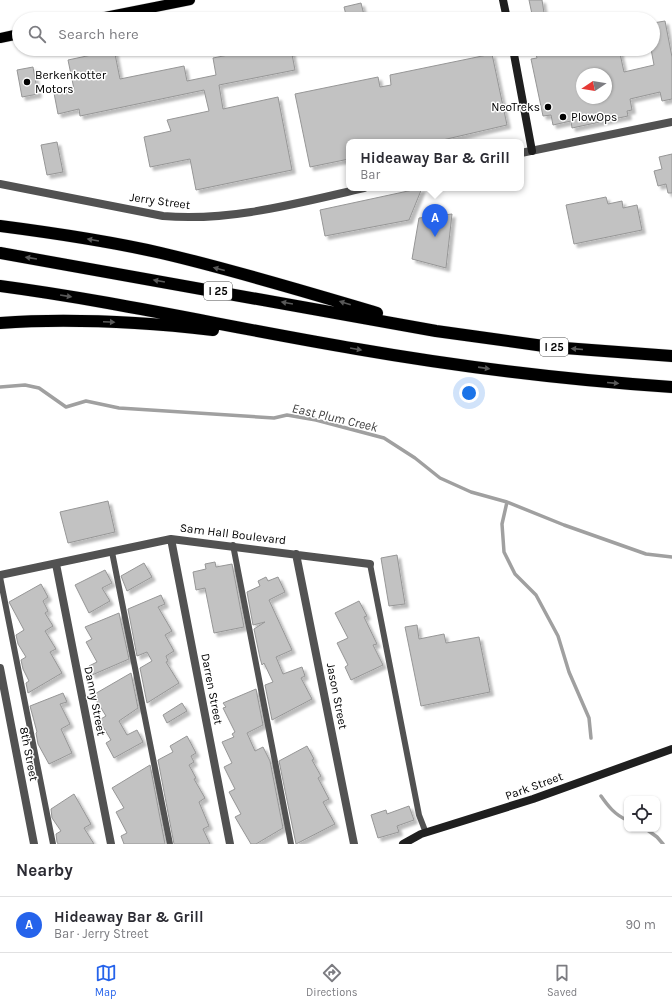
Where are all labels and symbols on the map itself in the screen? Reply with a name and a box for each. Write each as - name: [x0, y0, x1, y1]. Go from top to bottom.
- place label: Berkenkotter Motors: [35, 68, 107, 96]
- north arrow: [576, 68, 612, 104]
- marker: Berkenkotter Motors: [22, 77, 32, 87]
- place label: NeoTreks: [491, 100, 540, 114]
- marker: NeoTreks: [543, 102, 553, 112]
- place label: PlowOps: [571, 110, 617, 124]
- marker: PlowOps: [558, 112, 568, 122]
- street label: Jerry Street: [129, 190, 192, 212]
- pin: A: [422, 204, 448, 237]
- one-way arrow: [87, 237, 99, 243]
- one-way arrow: [25, 255, 37, 261]
- one-way arrow: [213, 266, 225, 272]
- one-way arrow: [153, 278, 165, 284]
- road number: I 25: [204, 282, 232, 300]
- one-way arrow: [60, 293, 72, 299]
- one-way arrow: [281, 300, 293, 306]
- one-way arrow: [339, 300, 351, 306]
- one-way arrow: [103, 319, 115, 326]
- road number: I 25: [540, 338, 568, 356]
- one-way arrow: [349, 346, 362, 352]
- one-way arrow: [571, 346, 583, 352]
- one-way arrow: [478, 365, 490, 371]
- one-way arrow: [607, 380, 619, 387]
- your location: [459, 383, 479, 403]
- water label: East Plum Creek: [291, 400, 379, 435]
- street label: Sam Hall Boulevard: [179, 521, 287, 547]
- street label: Darren Street: [198, 652, 226, 726]
- street label: Jason Street: [324, 662, 350, 731]
- street label: Danny Street: [81, 665, 109, 737]
- street label: 8th Street: [17, 726, 41, 783]
- street label: Park Street: [503, 769, 565, 803]

